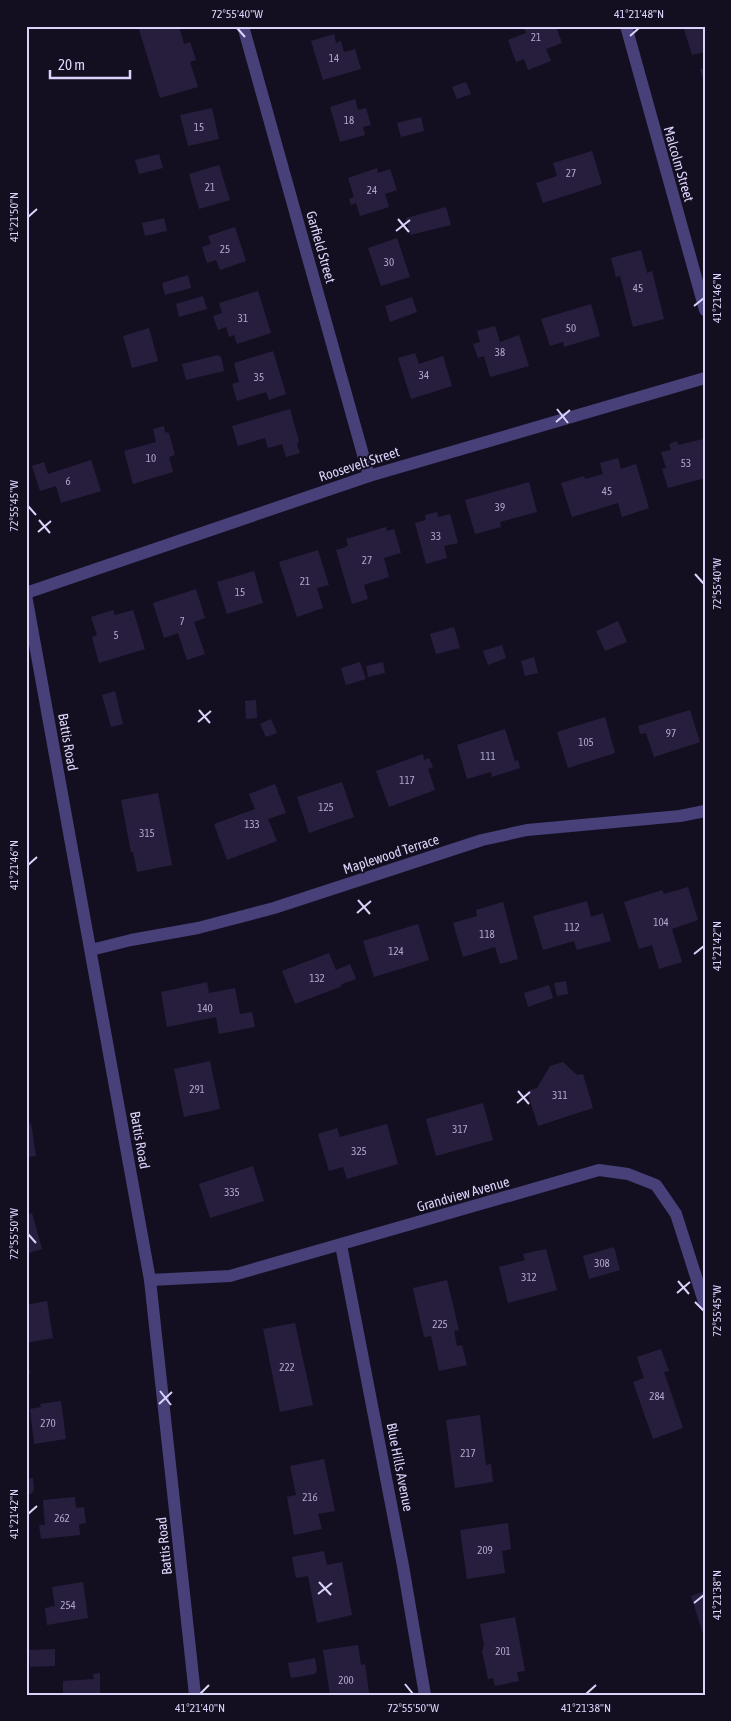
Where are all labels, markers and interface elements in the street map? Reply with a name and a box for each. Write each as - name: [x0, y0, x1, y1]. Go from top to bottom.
- text: 72°55'40"W: [211, 7, 263, 21]
- text: 41°21'48"N: [614, 7, 664, 21]
- house number: 21: [531, 31, 541, 43]
- scale bar: [50, 48, 130, 80]
- house number: 14: [329, 52, 339, 64]
- text: 20 m: [58, 56, 85, 73]
- house number: 18: [344, 114, 354, 126]
- house number: 15: [194, 121, 204, 133]
- street label: Malcolm Street: [661, 124, 697, 204]
- house number: 27: [566, 167, 576, 179]
- house number: 21: [205, 181, 215, 193]
- house number: 24: [367, 184, 377, 196]
- text: 41°21'50"N: [7, 192, 21, 242]
- street label: Garfield Street: [303, 209, 339, 285]
- house number: 25: [220, 243, 230, 255]
- house number: 30: [384, 256, 394, 268]
- text: 41°21'46"N: [710, 273, 724, 323]
- house number: 45: [633, 282, 643, 294]
- house number: 31: [238, 312, 248, 324]
- house number: 50: [566, 322, 576, 334]
- house number: 38: [495, 346, 505, 358]
- house number: 34: [419, 369, 429, 381]
- house number: 35: [254, 371, 264, 383]
- street label: Roosevelt Street: [317, 443, 401, 485]
- house number: 10: [146, 452, 156, 464]
- house number: 53: [681, 457, 691, 469]
- house number: 6: [65, 475, 71, 487]
- text: 72°55'45"W: [7, 480, 21, 532]
- house number: 45: [602, 485, 612, 497]
- house number: 39: [495, 501, 505, 513]
- house number: 33: [431, 530, 441, 542]
- house number: 27: [362, 554, 372, 566]
- text: 72°55'40"W: [710, 558, 724, 610]
- house number: 21: [300, 575, 310, 587]
- house number: 15: [235, 586, 245, 598]
- house number: 7: [179, 615, 185, 627]
- house number: 5: [113, 629, 119, 641]
- street label: Battis Road: [55, 712, 81, 772]
- house number: 97: [666, 727, 676, 739]
- house number: 105: [578, 736, 594, 748]
- house number: 111: [480, 750, 496, 762]
- house number: 117: [399, 774, 415, 786]
- house number: 125: [318, 801, 334, 813]
- house number: 133: [244, 818, 260, 830]
- house number: 315: [139, 827, 155, 839]
- street label: Maplewood Terrace: [341, 831, 441, 877]
- text: 41°21'46"N: [7, 840, 21, 890]
- house number: 104: [653, 916, 669, 928]
- house number: 112: [564, 921, 580, 933]
- text: 41°21'42"N: [710, 921, 724, 971]
- house number: 118: [479, 928, 495, 940]
- house number: 124: [388, 945, 404, 957]
- house number: 132: [309, 972, 325, 984]
- house number: 140: [197, 1002, 213, 1014]
- house number: 291: [189, 1083, 205, 1095]
- house number: 311: [552, 1089, 568, 1101]
- street label: Battis Road: [127, 1110, 153, 1170]
- house number: 317: [452, 1123, 468, 1135]
- house number: 325: [351, 1145, 367, 1157]
- street label: Grandview Avenue: [415, 1173, 511, 1215]
- house number: 335: [224, 1186, 240, 1198]
- text: 72°55'50"W: [7, 1208, 21, 1260]
- house number: 308: [594, 1257, 610, 1269]
- house number: 312: [521, 1271, 537, 1283]
- text: 72°55'45"W: [710, 1285, 724, 1337]
- house number: 225: [432, 1318, 448, 1330]
- house number: 222: [279, 1361, 295, 1373]
- house number: 284: [649, 1390, 665, 1402]
- house number: 270: [40, 1417, 56, 1429]
- street label: Blue Hills Avenue: [384, 1421, 416, 1513]
- house number: 217: [460, 1447, 476, 1459]
- text: 41°21'42"N: [7, 1489, 21, 1539]
- house number: 216: [302, 1491, 318, 1503]
- house number: 262: [54, 1512, 70, 1524]
- street label: Battis Road: [153, 1516, 175, 1576]
- house number: 209: [477, 1544, 493, 1556]
- text: 41°21'38"N: [710, 1570, 724, 1620]
- house number: 254: [60, 1599, 76, 1611]
- house number: 201: [495, 1645, 511, 1657]
- house number: 200: [338, 1674, 354, 1686]
- text: 41°21'40"N: [175, 1701, 225, 1715]
- text: 72°55'50"W: [387, 1701, 439, 1715]
- text: 41°21'38"N: [561, 1701, 611, 1715]

